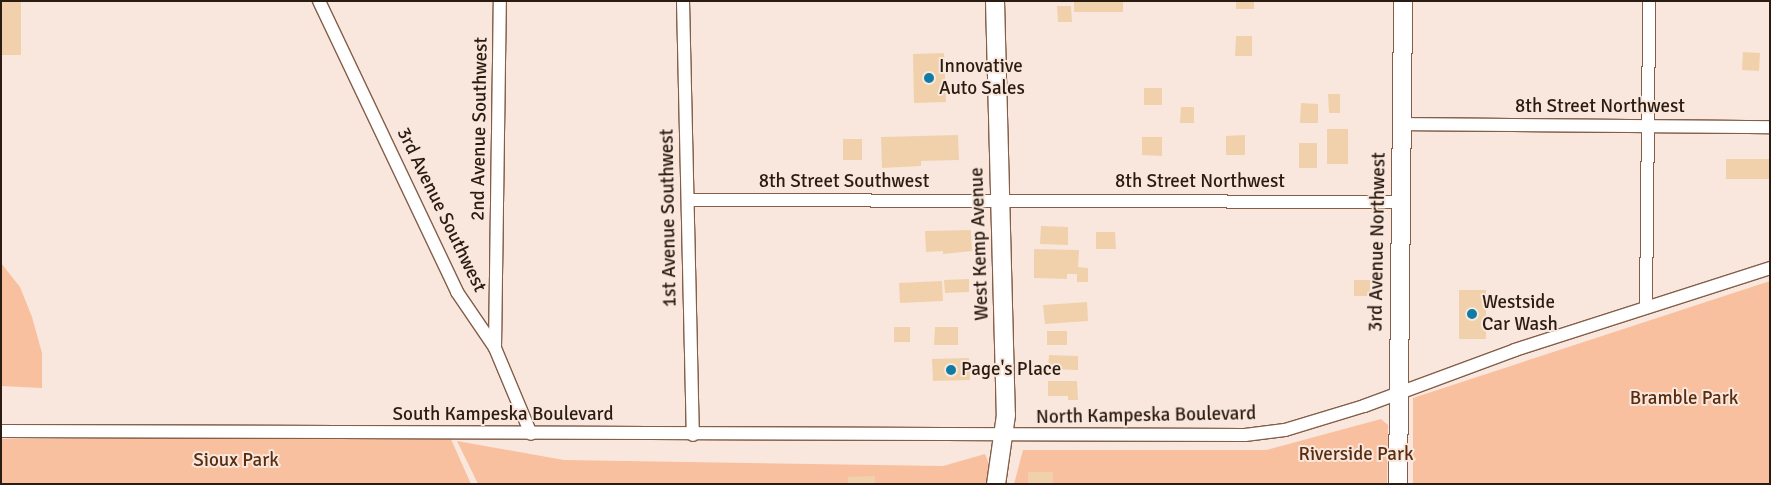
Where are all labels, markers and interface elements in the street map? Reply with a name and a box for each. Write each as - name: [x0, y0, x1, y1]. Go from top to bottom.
- street label: 2nd Avenue Southwest: [467, 37, 493, 221]
- place label: Innovative Auto Sales: [939, 56, 1025, 100]
- marker: Innovative Auto Sales: [923, 72, 935, 84]
- street label: 8th Street Northwest: [1515, 96, 1685, 118]
- street label: 3rd Avenue Southwest: [391, 124, 491, 296]
- street label: 1st Avenue Southwest: [656, 129, 682, 307]
- street label: 3rd Avenue Northwest: [1365, 152, 1391, 332]
- street label: West Kemp Avenue: [966, 167, 994, 321]
- street label: 8th Street Southwest: [759, 171, 929, 193]
- street label: 8th Street Northwest: [1115, 171, 1285, 193]
- place label: Westside Car Wash: [1482, 292, 1558, 336]
- marker: Westside Car Wash: [1466, 308, 1478, 320]
- place label: Page's Place: [961, 359, 1061, 381]
- marker: Page's Place: [945, 364, 957, 376]
- park label: Bramble Park: [1630, 388, 1738, 410]
- street label: North Kampeska Boulevard: [1036, 403, 1256, 429]
- street label: South Kampeska Boulevard: [393, 404, 613, 426]
- park label: Riverside Park: [1298, 444, 1414, 466]
- park label: Sioux Park: [193, 450, 279, 472]

